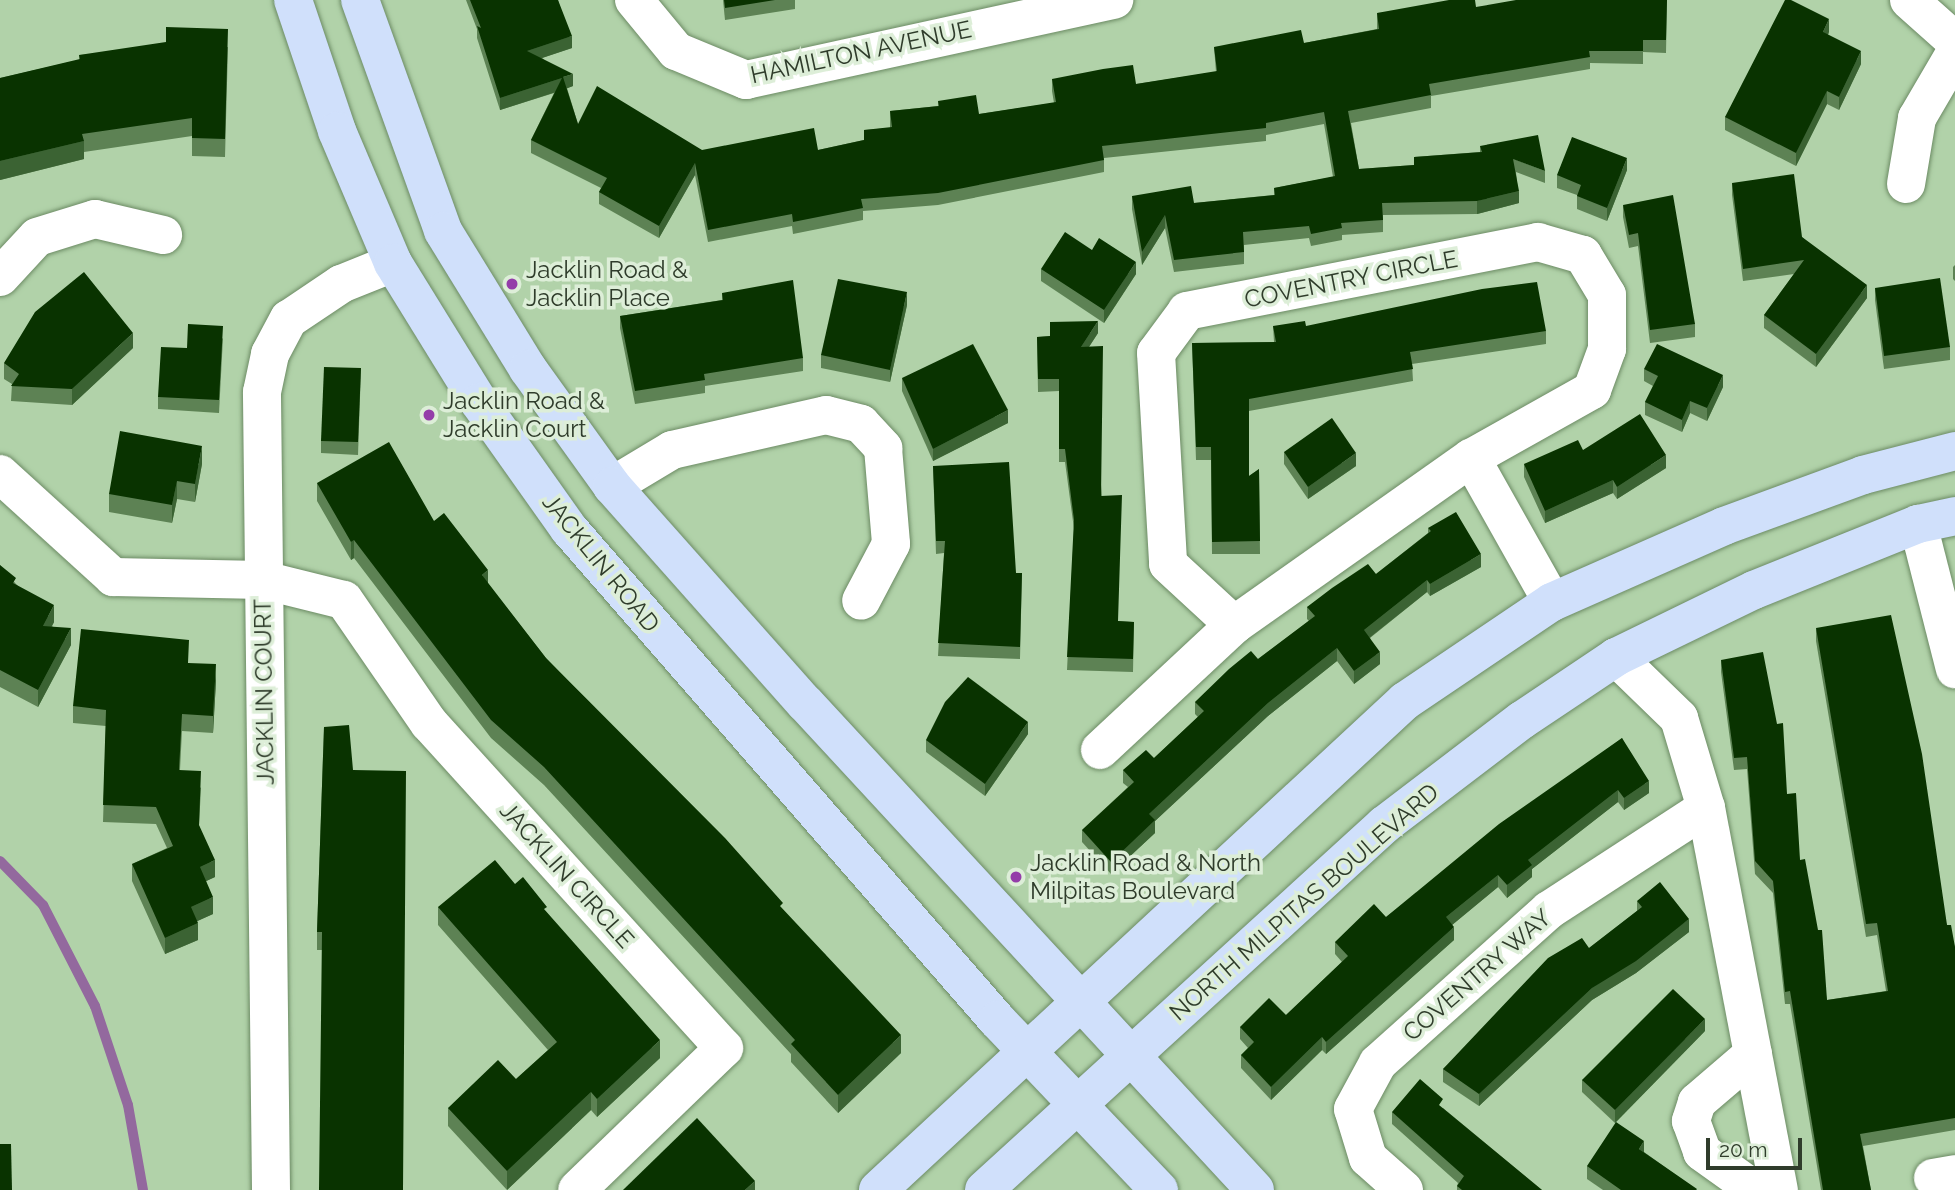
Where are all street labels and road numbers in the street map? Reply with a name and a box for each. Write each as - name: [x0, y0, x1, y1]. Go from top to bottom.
- street label: HAMILTON AVENUE: [747, 14, 975, 90]
- street label: COVENTRY CIRCLE: [1241, 244, 1461, 314]
- street label: JACKLIN ROAD: [536, 488, 666, 638]
- street label: JACKLIN COURT: [248, 599, 280, 785]
- street label: NORTH MILPITAS BOULEVARD: [1164, 777, 1444, 1027]
- street label: JACKLIN CIRCLE: [494, 796, 640, 954]
- street label: COVENTRY WAY: [1397, 902, 1557, 1048]

